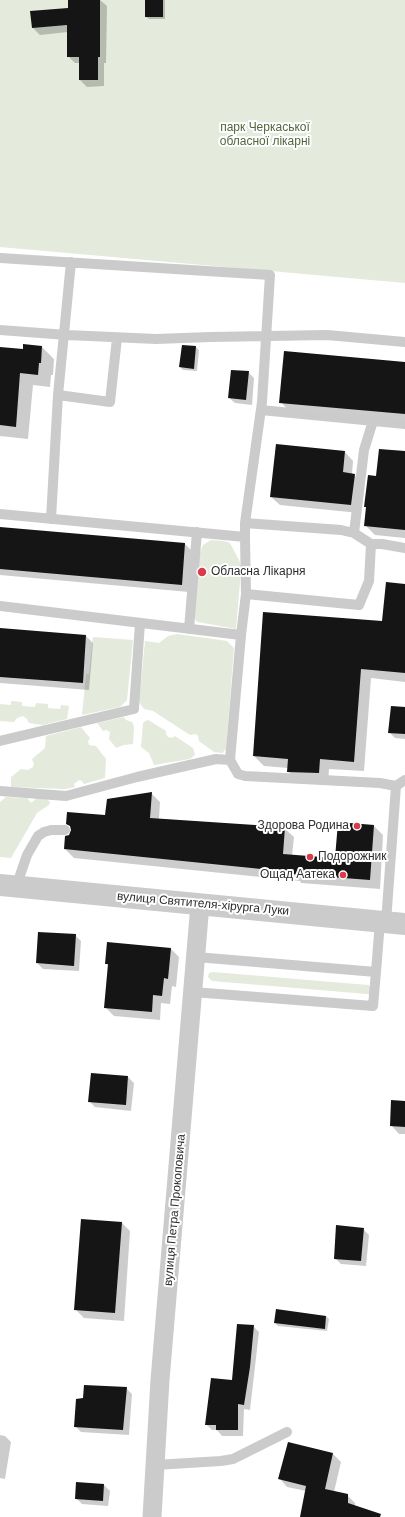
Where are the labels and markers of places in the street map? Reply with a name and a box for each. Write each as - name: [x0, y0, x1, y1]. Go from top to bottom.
- place label: Обласна Лікарня: [211, 565, 306, 579]
- marker: Обласна Лікарня: [196, 566, 208, 578]
- place label: Здорова Родина: [258, 819, 349, 833]
- marker: Здорова Родина: [352, 821, 362, 831]
- place label: Подорожник: [318, 850, 387, 864]
- marker: Подорожник: [305, 852, 315, 862]
- place label: Ощад Аатека: [260, 868, 335, 882]
- marker: Ощад Аатека: [338, 870, 348, 880]

